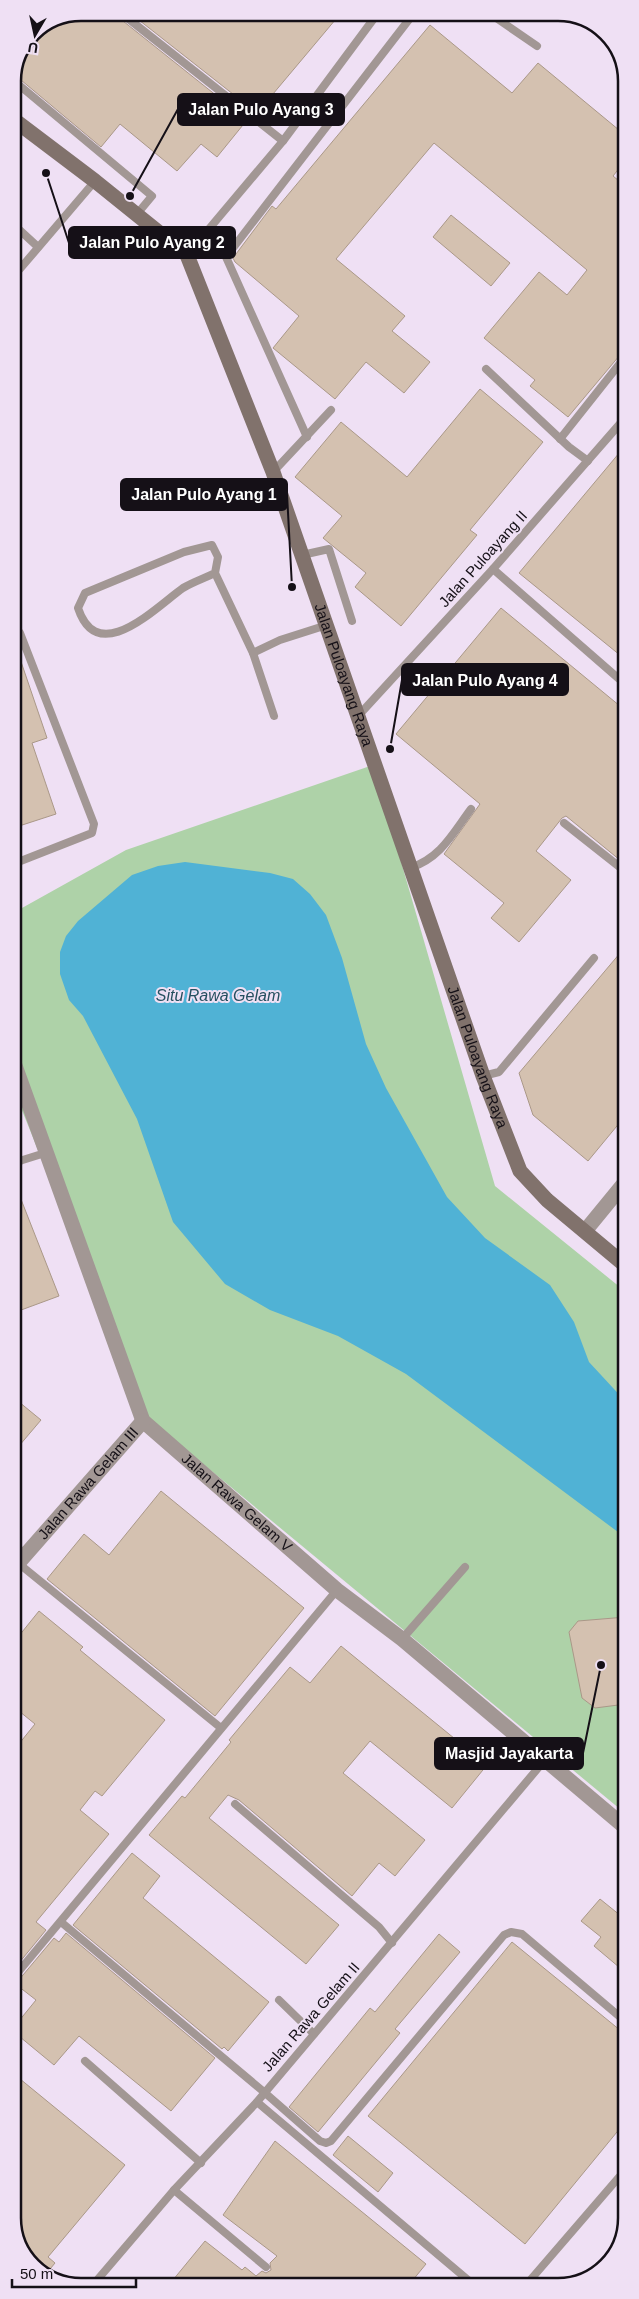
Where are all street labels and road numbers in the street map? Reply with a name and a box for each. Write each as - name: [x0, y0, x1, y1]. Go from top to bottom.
- street label: Jalan Puloayang II: [435, 507, 530, 610]
- street label: Jalan Puloayang Raya: [311, 601, 377, 749]
- street label: Jalan Puloayang Raya: [444, 983, 512, 1131]
- street label: Jalan Rawa Gelam III: [34, 1424, 142, 1543]
- street label: Jalan Rawa Gelam V: [178, 1450, 296, 1555]
- street label: Jalan Rawa Gelam II: [259, 1959, 363, 2075]

